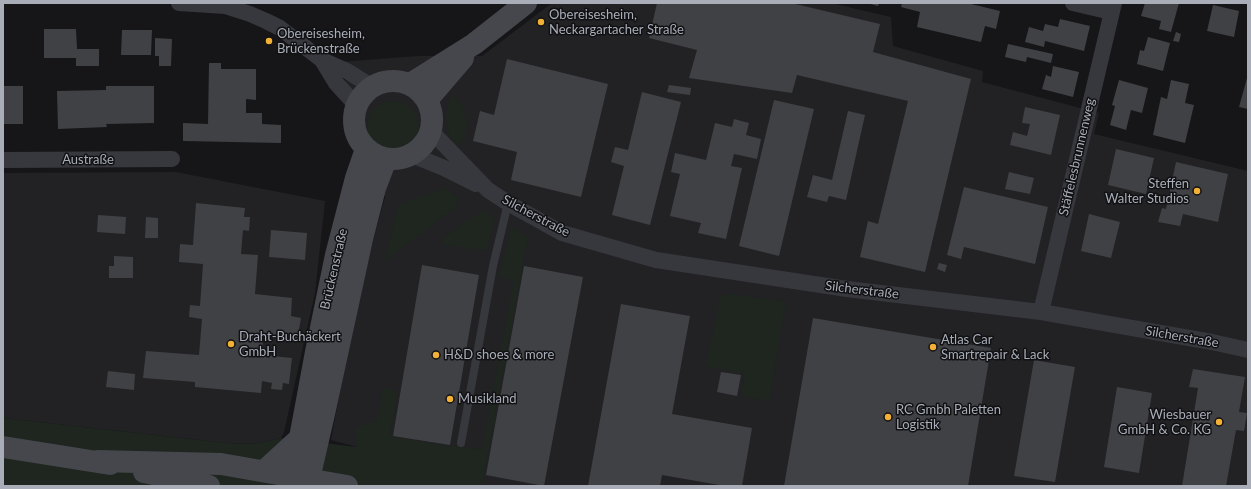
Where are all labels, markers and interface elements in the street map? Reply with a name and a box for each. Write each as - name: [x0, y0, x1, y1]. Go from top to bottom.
- place label: Obereisesheim, Neckargartacher Straße: [549, 7, 684, 38]
- marker: Obereisesheim, Neckargartacher Straße: [536, 17, 546, 27]
- place label: Obereisesheim, Brückenstraße: [277, 26, 365, 57]
- marker: Obereisesheim, Brückenstraße: [264, 36, 274, 46]
- street label: Stäffelesbrunnenweg: [1056, 97, 1098, 217]
- street label: Austraße: [62, 152, 114, 168]
- place label: Steffen Walter Studios: [1105, 176, 1189, 207]
- marker: Steffen Walter Studios: [1192, 186, 1202, 196]
- street label: Silcherstraße: [500, 192, 572, 240]
- street label: Brückenstraße: [317, 227, 351, 311]
- street label: Silcherstraße: [824, 278, 900, 302]
- street label: Silcherstraße: [1144, 323, 1220, 351]
- place label: Draht-Buchäckert GmbH: [239, 329, 341, 360]
- place label: Atlas Car Smartrepair & Lack: [941, 332, 1049, 363]
- marker: Draht-Buchäckert GmbH: [226, 339, 236, 349]
- marker: Atlas Car Smartrepair & Lack: [928, 342, 938, 352]
- place label: H&D shoes & more: [444, 347, 554, 363]
- marker: H&D shoes & more: [431, 350, 441, 360]
- place label: Musikland: [458, 391, 517, 407]
- marker: Musikland: [445, 394, 455, 404]
- place label: RC Gmbh Paletten Logistik: [896, 402, 1001, 433]
- place label: Wiesbauer GmbH & Co. KG: [1118, 407, 1211, 438]
- marker: RC Gmbh Paletten Logistik: [883, 412, 893, 422]
- marker: Wiesbauer GmbH & Co. KG: [1214, 417, 1224, 427]

